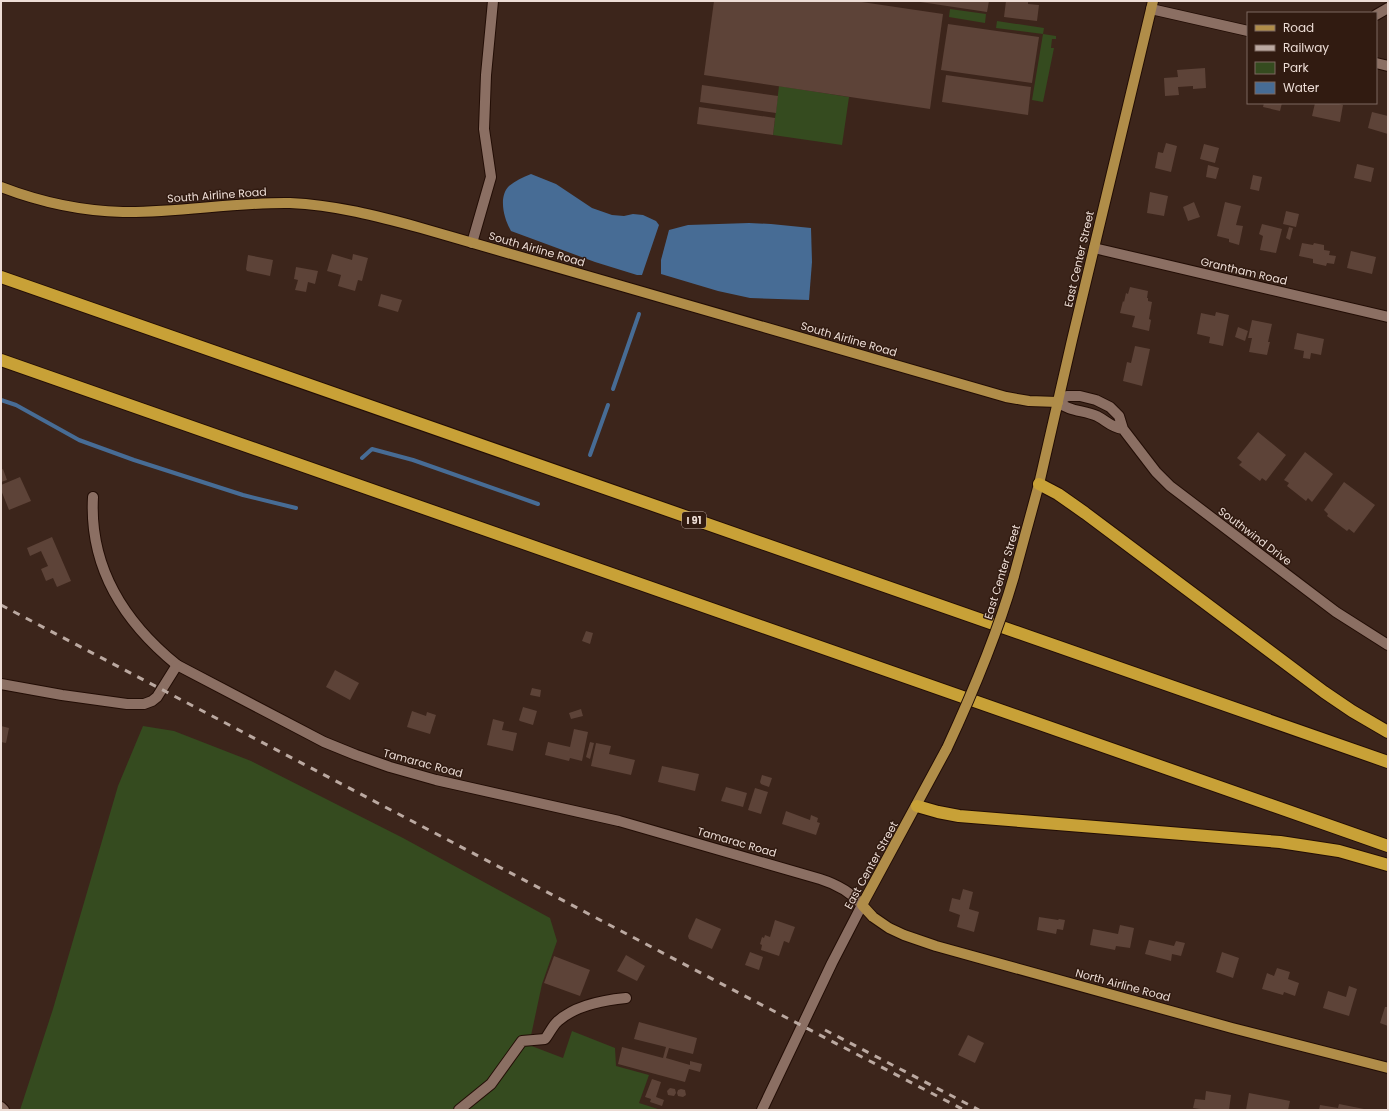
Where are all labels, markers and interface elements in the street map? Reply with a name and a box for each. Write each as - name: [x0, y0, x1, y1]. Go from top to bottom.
- legend: [1247, 12, 1377, 104]
- text: Road: [1283, 19, 1314, 36]
- text: Railway: [1283, 39, 1329, 56]
- text: Park: [1283, 59, 1310, 76]
- text: Water: [1283, 79, 1320, 96]
- street label: South Airline Road: [167, 184, 267, 206]
- street label: East Center Street: [1060, 209, 1098, 309]
- street label: South Airline Road: [487, 228, 587, 270]
- street label: Grantham Road: [1199, 253, 1289, 289]
- street label: South Airline Road: [799, 318, 899, 360]
- street label: Southwind Drive: [1215, 503, 1295, 569]
- road number: I 91: [682, 512, 706, 528]
- street label: East Center Street: [980, 523, 1024, 621]
- street label: Tamarac Road: [381, 745, 465, 781]
- street label: East Center Street: [840, 818, 902, 912]
- street label: Tamarac Road: [695, 823, 779, 861]
- street label: North Airline Road: [1074, 965, 1172, 1005]

